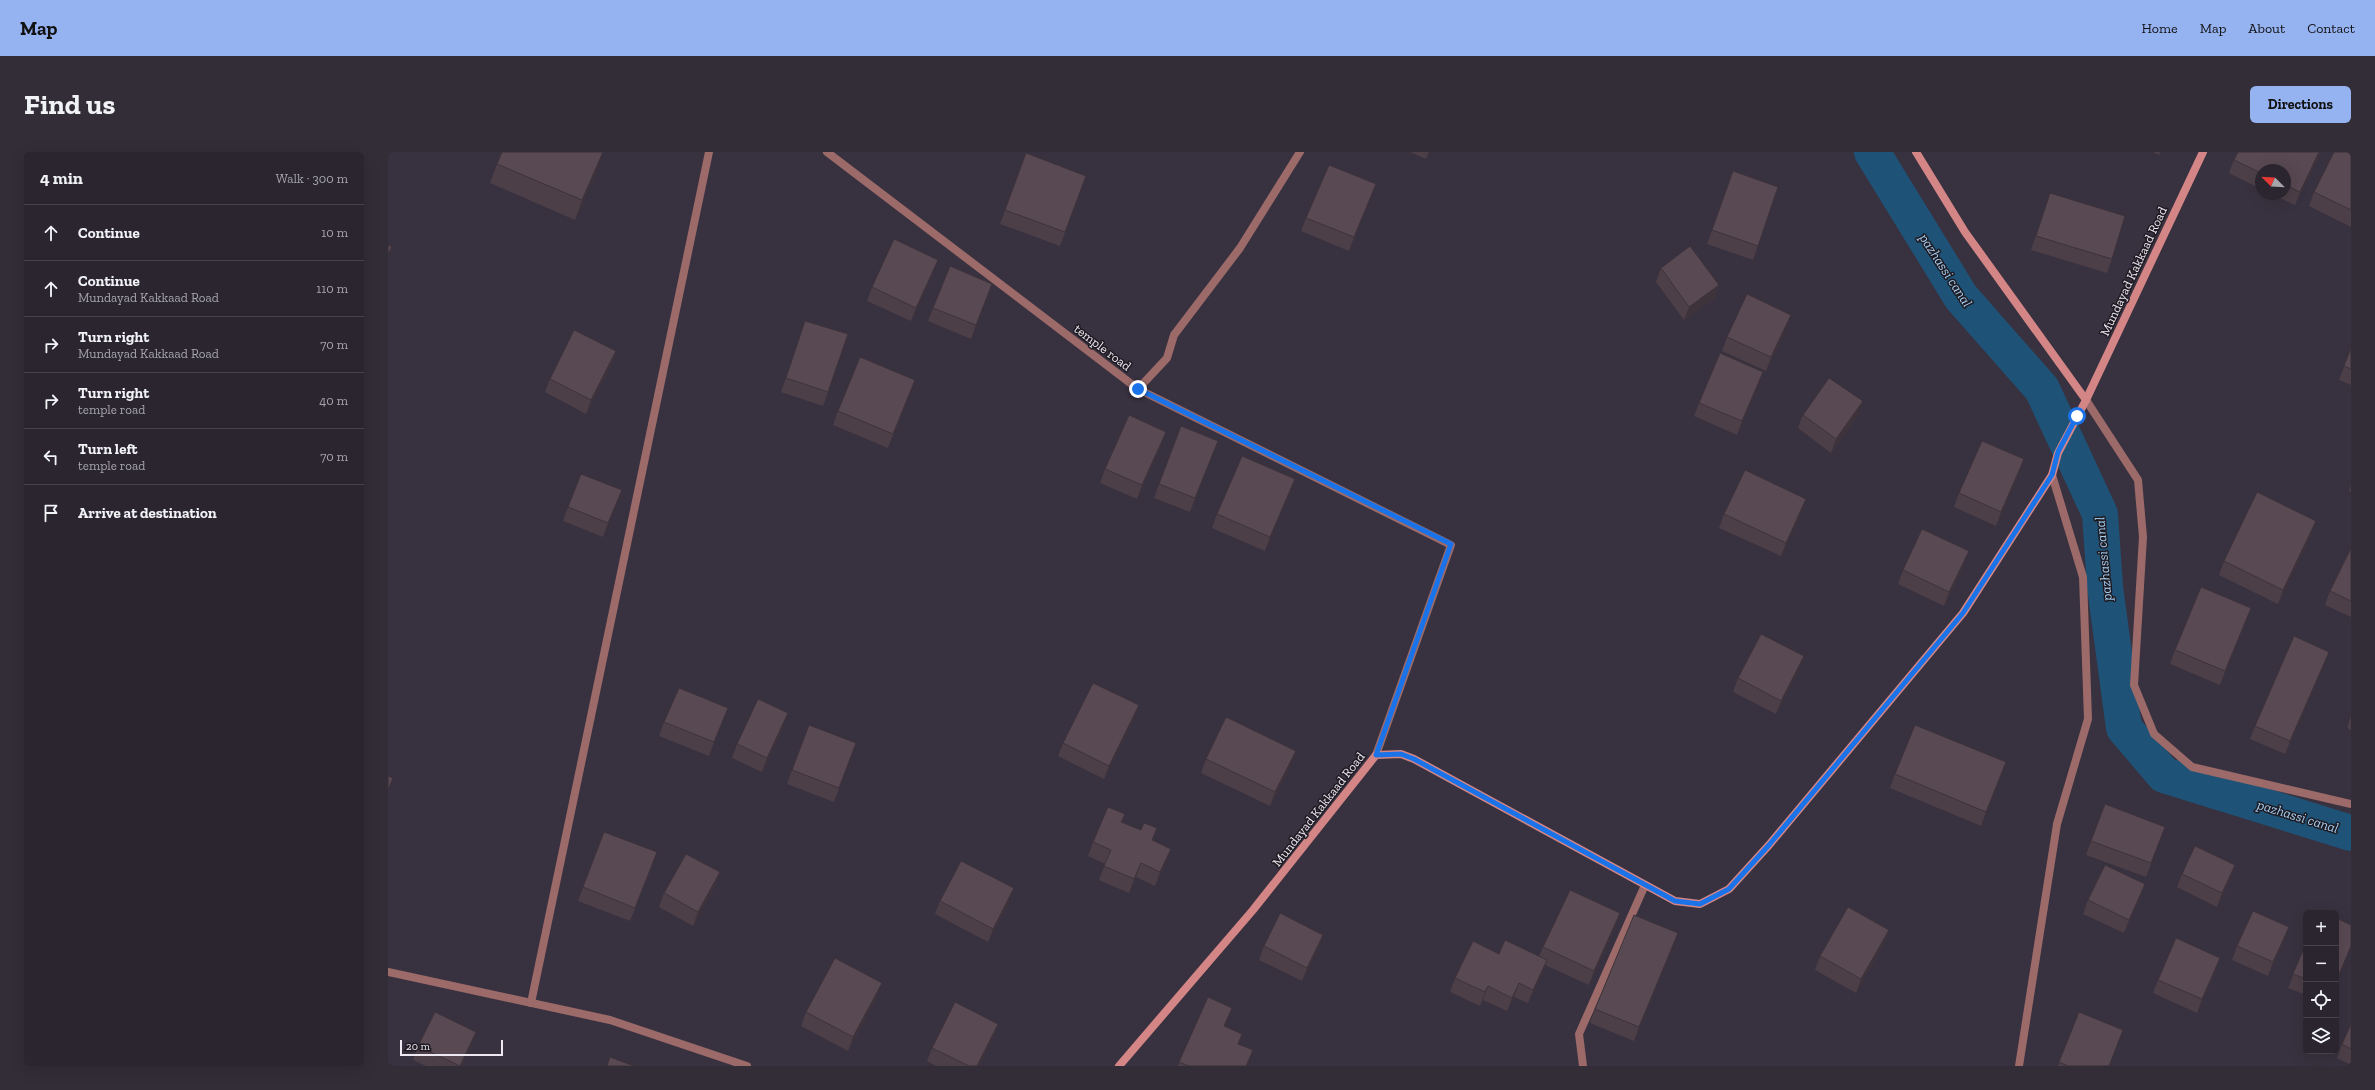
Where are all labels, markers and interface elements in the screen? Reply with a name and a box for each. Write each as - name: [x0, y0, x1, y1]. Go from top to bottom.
- text: Map: [20, 17, 57, 40]
- text: Home: [2142, 20, 2178, 37]
- text: Map: [2200, 20, 2226, 37]
- text: About: [2248, 20, 2285, 37]
- text: Contact: [2307, 20, 2355, 37]
- button: Directions: [2250, 86, 2351, 123]
- text: Find us: [24, 88, 115, 121]
- north arrow: [2255, 164, 2291, 200]
- text: 4 min: [40, 168, 83, 188]
- text: Walk · 300 m: [276, 171, 348, 186]
- street label: Mundayad Kakkaad Road: [2097, 204, 2170, 338]
- icon: ahead: [40, 222, 62, 244]
- text: Continue: [78, 224, 140, 242]
- text: 10 m: [321, 225, 348, 240]
- water label: pazhassi canal: [1915, 230, 1976, 310]
- text: Continue: [78, 272, 140, 290]
- icon: ahead: [40, 278, 62, 300]
- text: 110 m: [316, 281, 348, 296]
- text: Mundayad Kakkaad Road: [78, 290, 219, 305]
- street label: temple road: [1071, 321, 1134, 374]
- text: Turn right: [78, 328, 149, 346]
- icon: right: [40, 334, 62, 356]
- text: 70 m: [320, 337, 348, 352]
- text: Mundayad Kakkaad Road: [78, 346, 219, 361]
- route end: [1129, 380, 1147, 398]
- text: Turn right: [78, 384, 149, 402]
- icon: right: [40, 390, 62, 412]
- text: 40 m: [319, 393, 348, 408]
- text: temple road: [78, 402, 145, 417]
- route start: [2068, 407, 2086, 425]
- text: Turn left: [78, 440, 138, 458]
- icon: left: [40, 446, 62, 468]
- text: 70 m: [320, 449, 348, 464]
- text: temple road: [78, 458, 145, 473]
- icon: arrive: [40, 502, 62, 524]
- text: Arrive at destination: [78, 504, 217, 522]
- water label: pazhassi canal: [2091, 516, 2116, 603]
- street label: Mundayad Kakkaad Road: [1269, 749, 1368, 869]
- water label: pazhassi canal: [2254, 796, 2341, 837]
- map controls: [2303, 910, 2339, 1054]
- button: +: [2303, 910, 2339, 946]
- button: −: [2303, 946, 2339, 982]
- button: locate: [2303, 982, 2339, 1018]
- button: layers: [2303, 1018, 2339, 1054]
- scale bar: [400, 1038, 503, 1057]
- text: 20 m: [406, 1040, 430, 1053]

